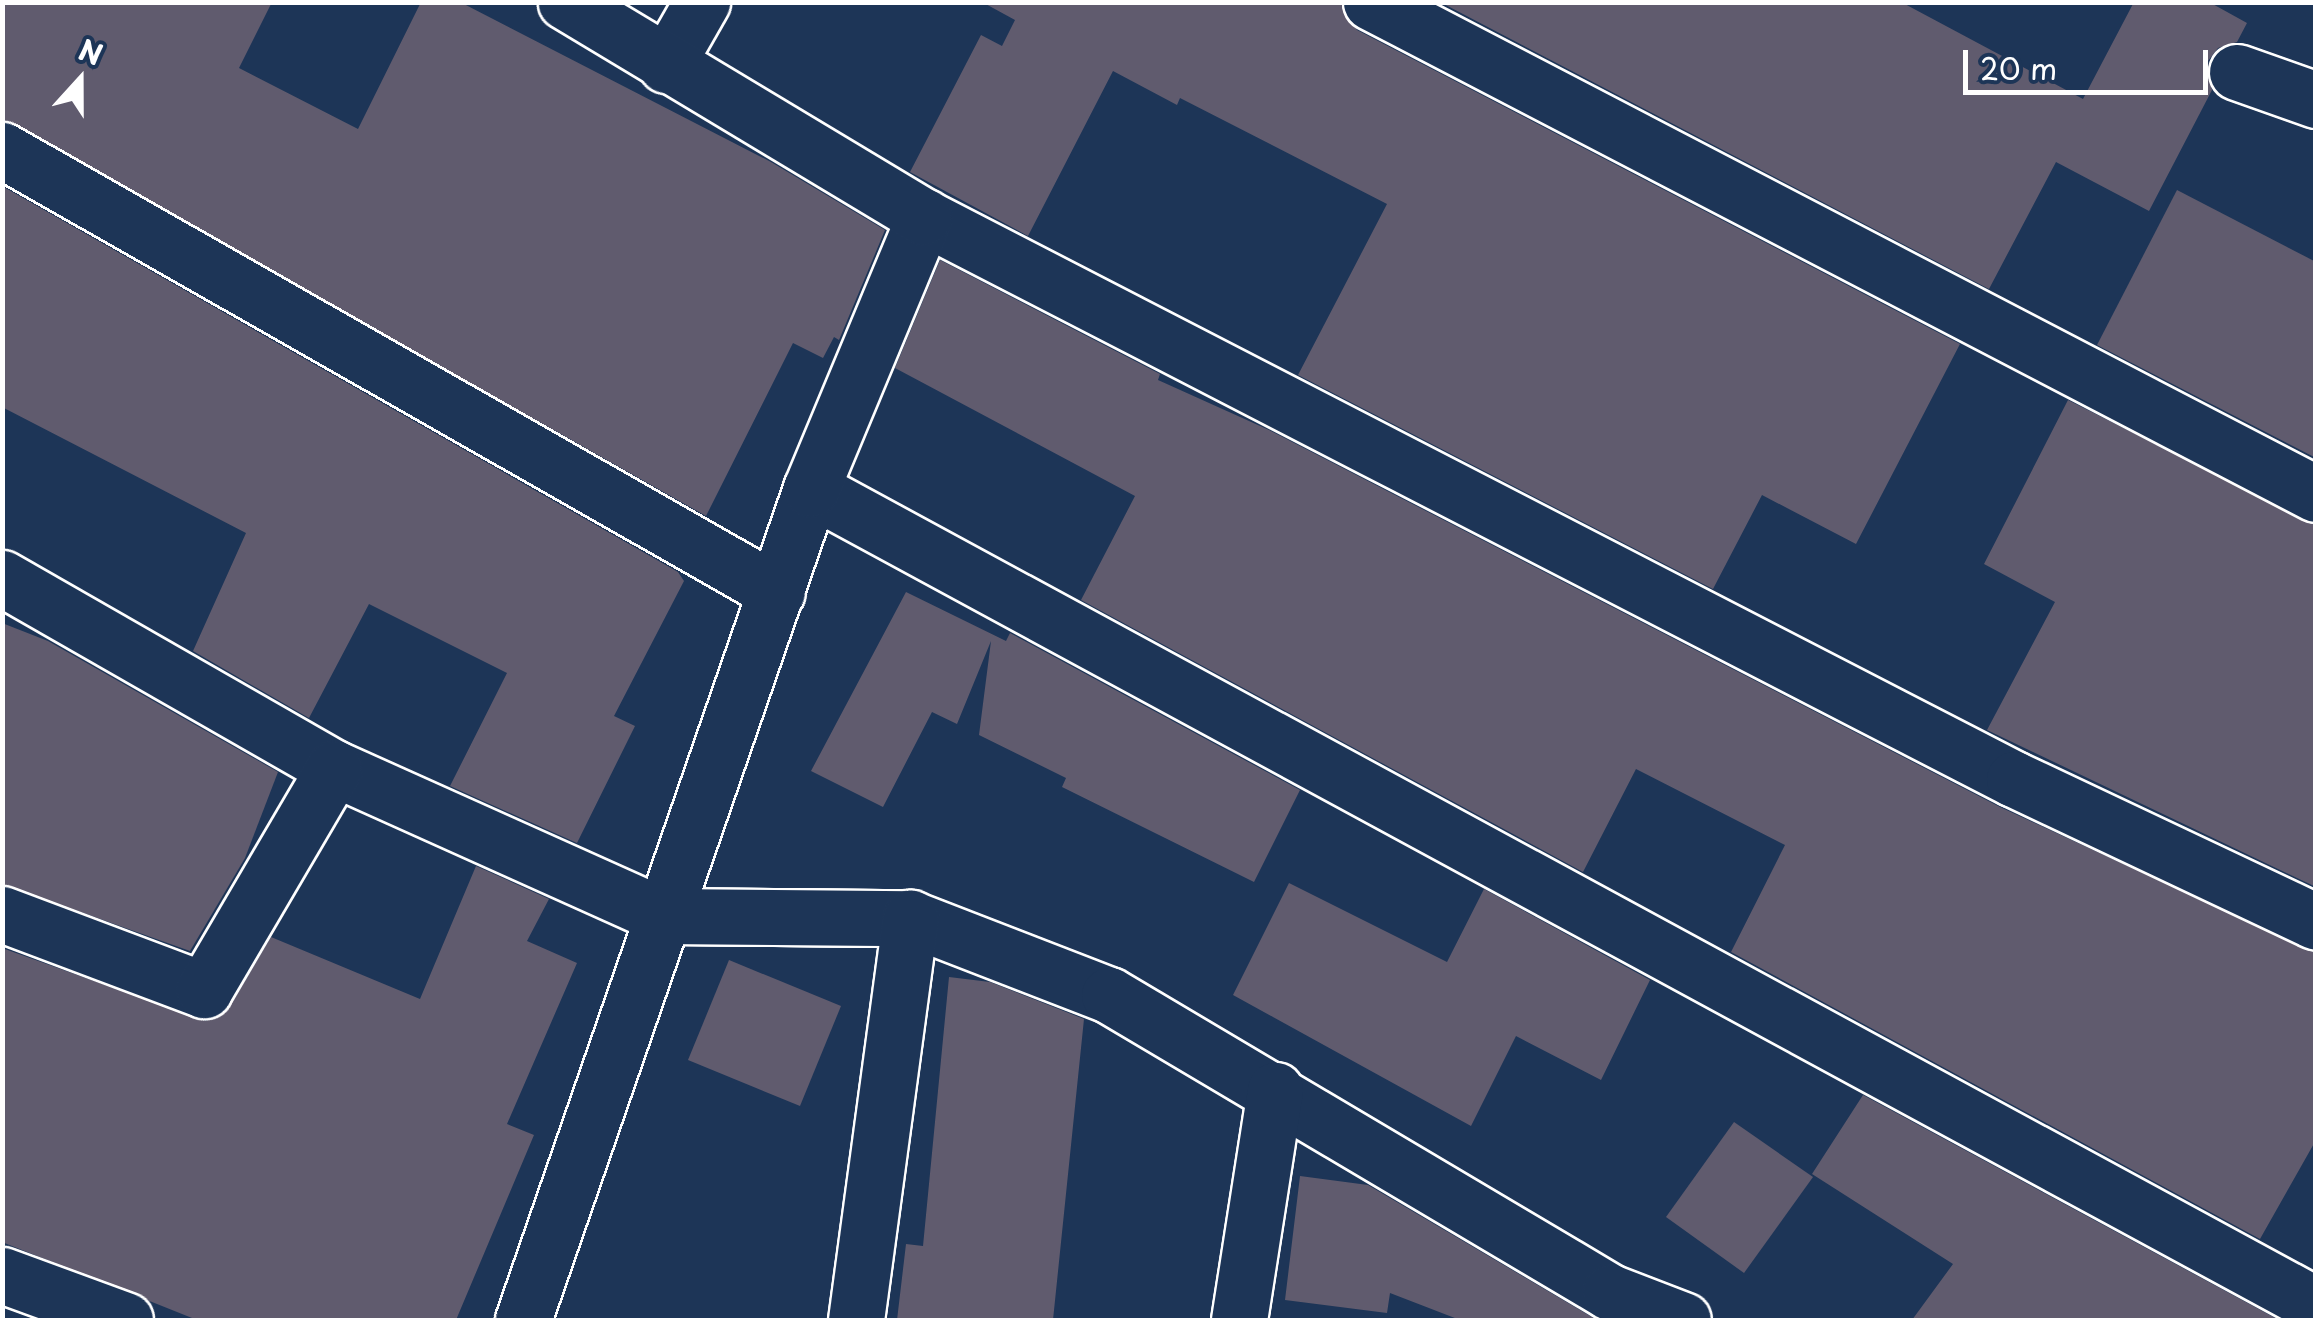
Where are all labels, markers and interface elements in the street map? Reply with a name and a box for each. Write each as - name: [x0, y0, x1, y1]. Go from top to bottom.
- text: N: [73, 27, 109, 76]
- north arrow: [30, 30, 130, 130]
- scale bar: [1968, 30, 2213, 92]
- text: 20 m: [1980, 45, 2057, 90]

